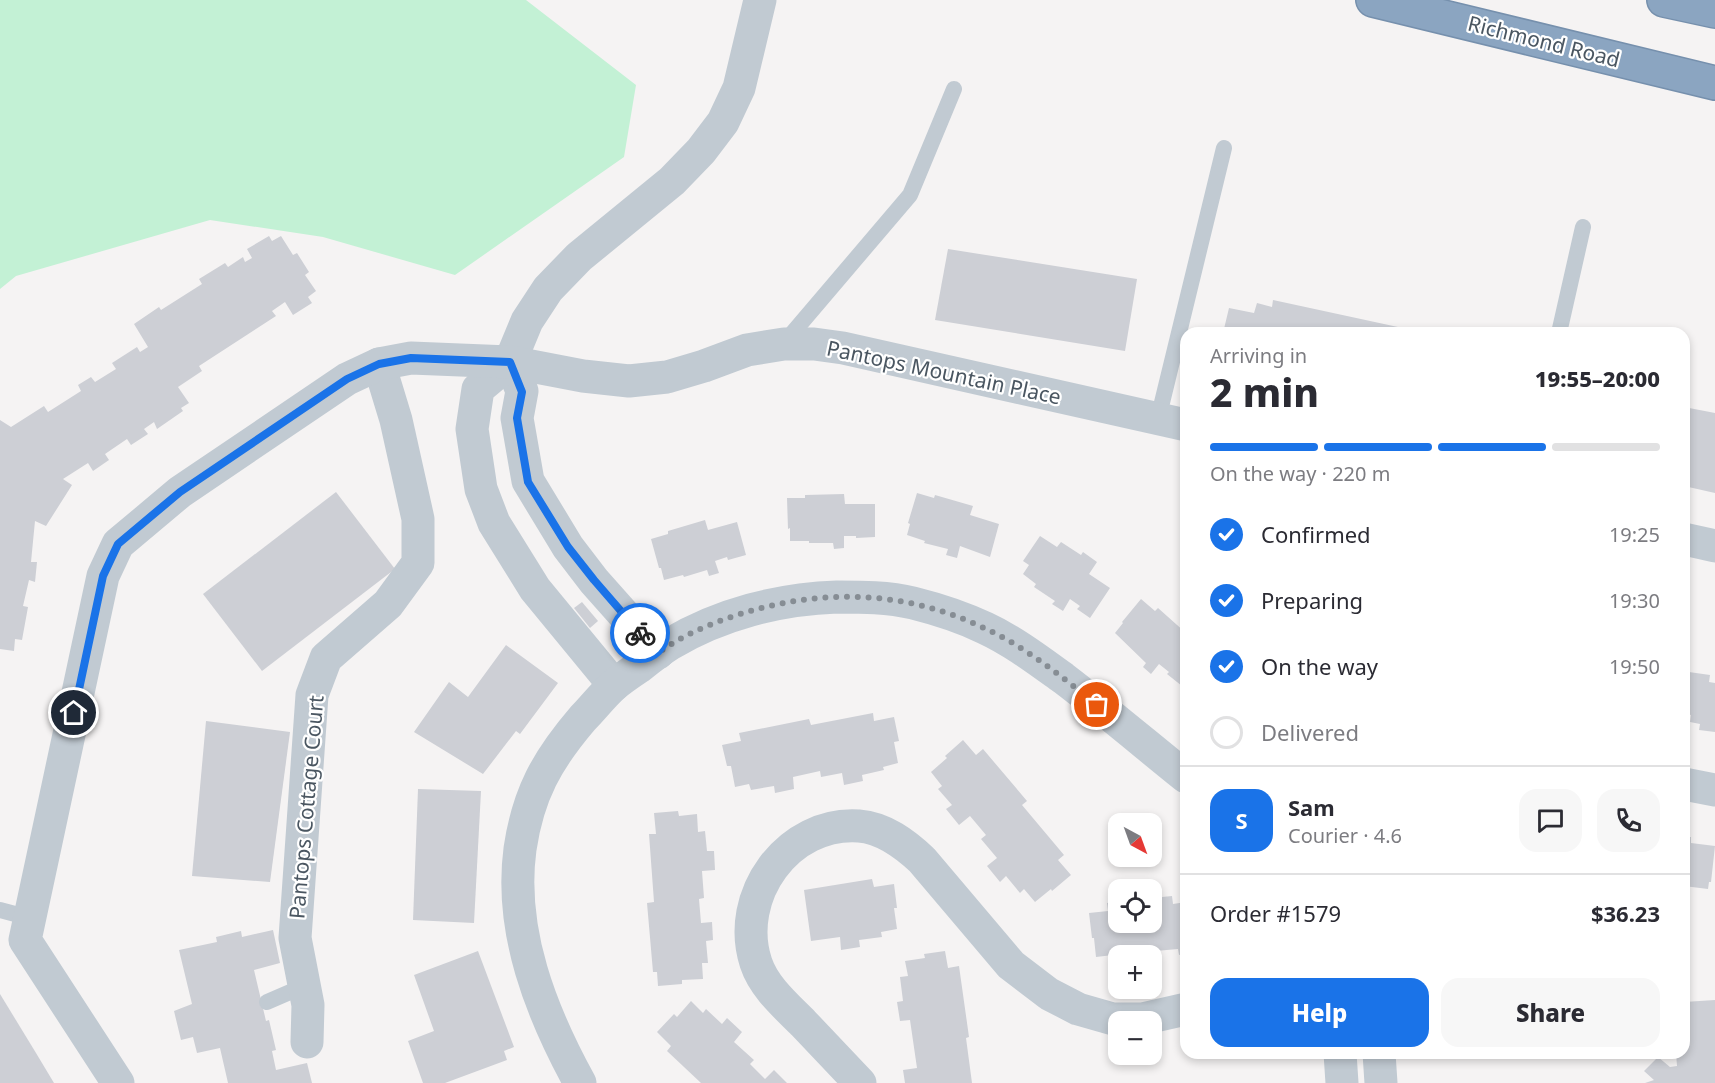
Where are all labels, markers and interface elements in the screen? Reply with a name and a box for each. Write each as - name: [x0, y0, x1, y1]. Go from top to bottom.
- street label: Richmond Road: [1465, 9, 1623, 73]
- street label: Pantops Mountain Place: [824, 333, 1064, 411]
- text: Arriving in: [1210, 342, 1307, 369]
- text: 19:55–20:00: [1535, 363, 1660, 393]
- text: 2 min: [1210, 365, 1319, 418]
- text: On the way · 220 m: [1210, 460, 1390, 487]
- icon: check: [1210, 518, 1243, 551]
- text: Confirmed: [1261, 519, 1371, 549]
- text: 19:25: [1609, 521, 1660, 548]
- icon: check: [1210, 584, 1243, 617]
- text: Preparing: [1261, 585, 1363, 615]
- text: 19:30: [1609, 587, 1660, 614]
- courier: [610, 603, 670, 663]
- icon: bike: [624, 617, 657, 650]
- icon: check: [1210, 650, 1243, 683]
- text: On the way: [1261, 651, 1378, 681]
- text: 19:50: [1609, 653, 1660, 680]
- pin: [1071, 679, 1122, 730]
- pin: [48, 687, 99, 738]
- icon: bag: [1080, 688, 1113, 721]
- street label: Pantops Cottage Court: [282, 694, 330, 920]
- icon: home: [57, 696, 90, 729]
- text: Delivered: [1261, 717, 1359, 747]
- button: chat: [1519, 789, 1582, 852]
- button: phone: [1597, 789, 1660, 852]
- text: Sam: [1288, 792, 1335, 822]
- text: S: [1235, 805, 1248, 835]
- north arrow: [1108, 813, 1162, 867]
- map controls: [1108, 813, 1162, 1065]
- text: Courier · 4.6: [1288, 822, 1402, 849]
- button: locate: [1108, 879, 1162, 933]
- text: Order #1579: [1210, 898, 1341, 928]
- text: $36.23: [1591, 898, 1660, 928]
- button: +: [1108, 945, 1162, 999]
- button: Help: [1210, 978, 1429, 1047]
- button: Share: [1441, 978, 1660, 1047]
- button: −: [1108, 1011, 1162, 1065]

